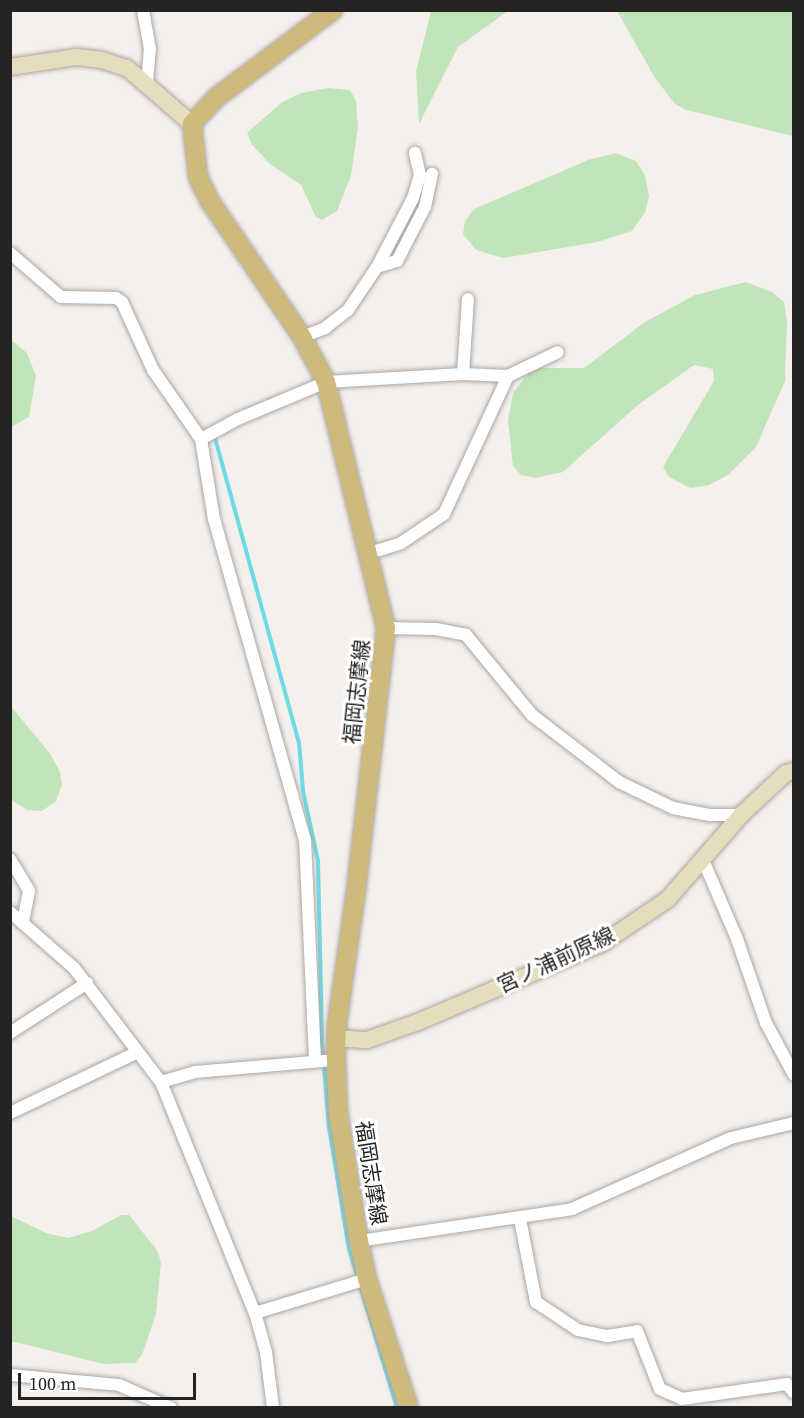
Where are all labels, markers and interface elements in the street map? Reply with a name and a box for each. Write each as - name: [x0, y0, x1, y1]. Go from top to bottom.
- street label: 福岡志摩線: [339, 638, 375, 746]
- street label: 宮ノ浦前原線: [494, 922, 618, 998]
- street label: 福岡志摩線: [350, 1119, 392, 1227]
- scale bar: [21, 1361, 200, 1399]
- text: 100 m: [29, 1371, 76, 1396]

